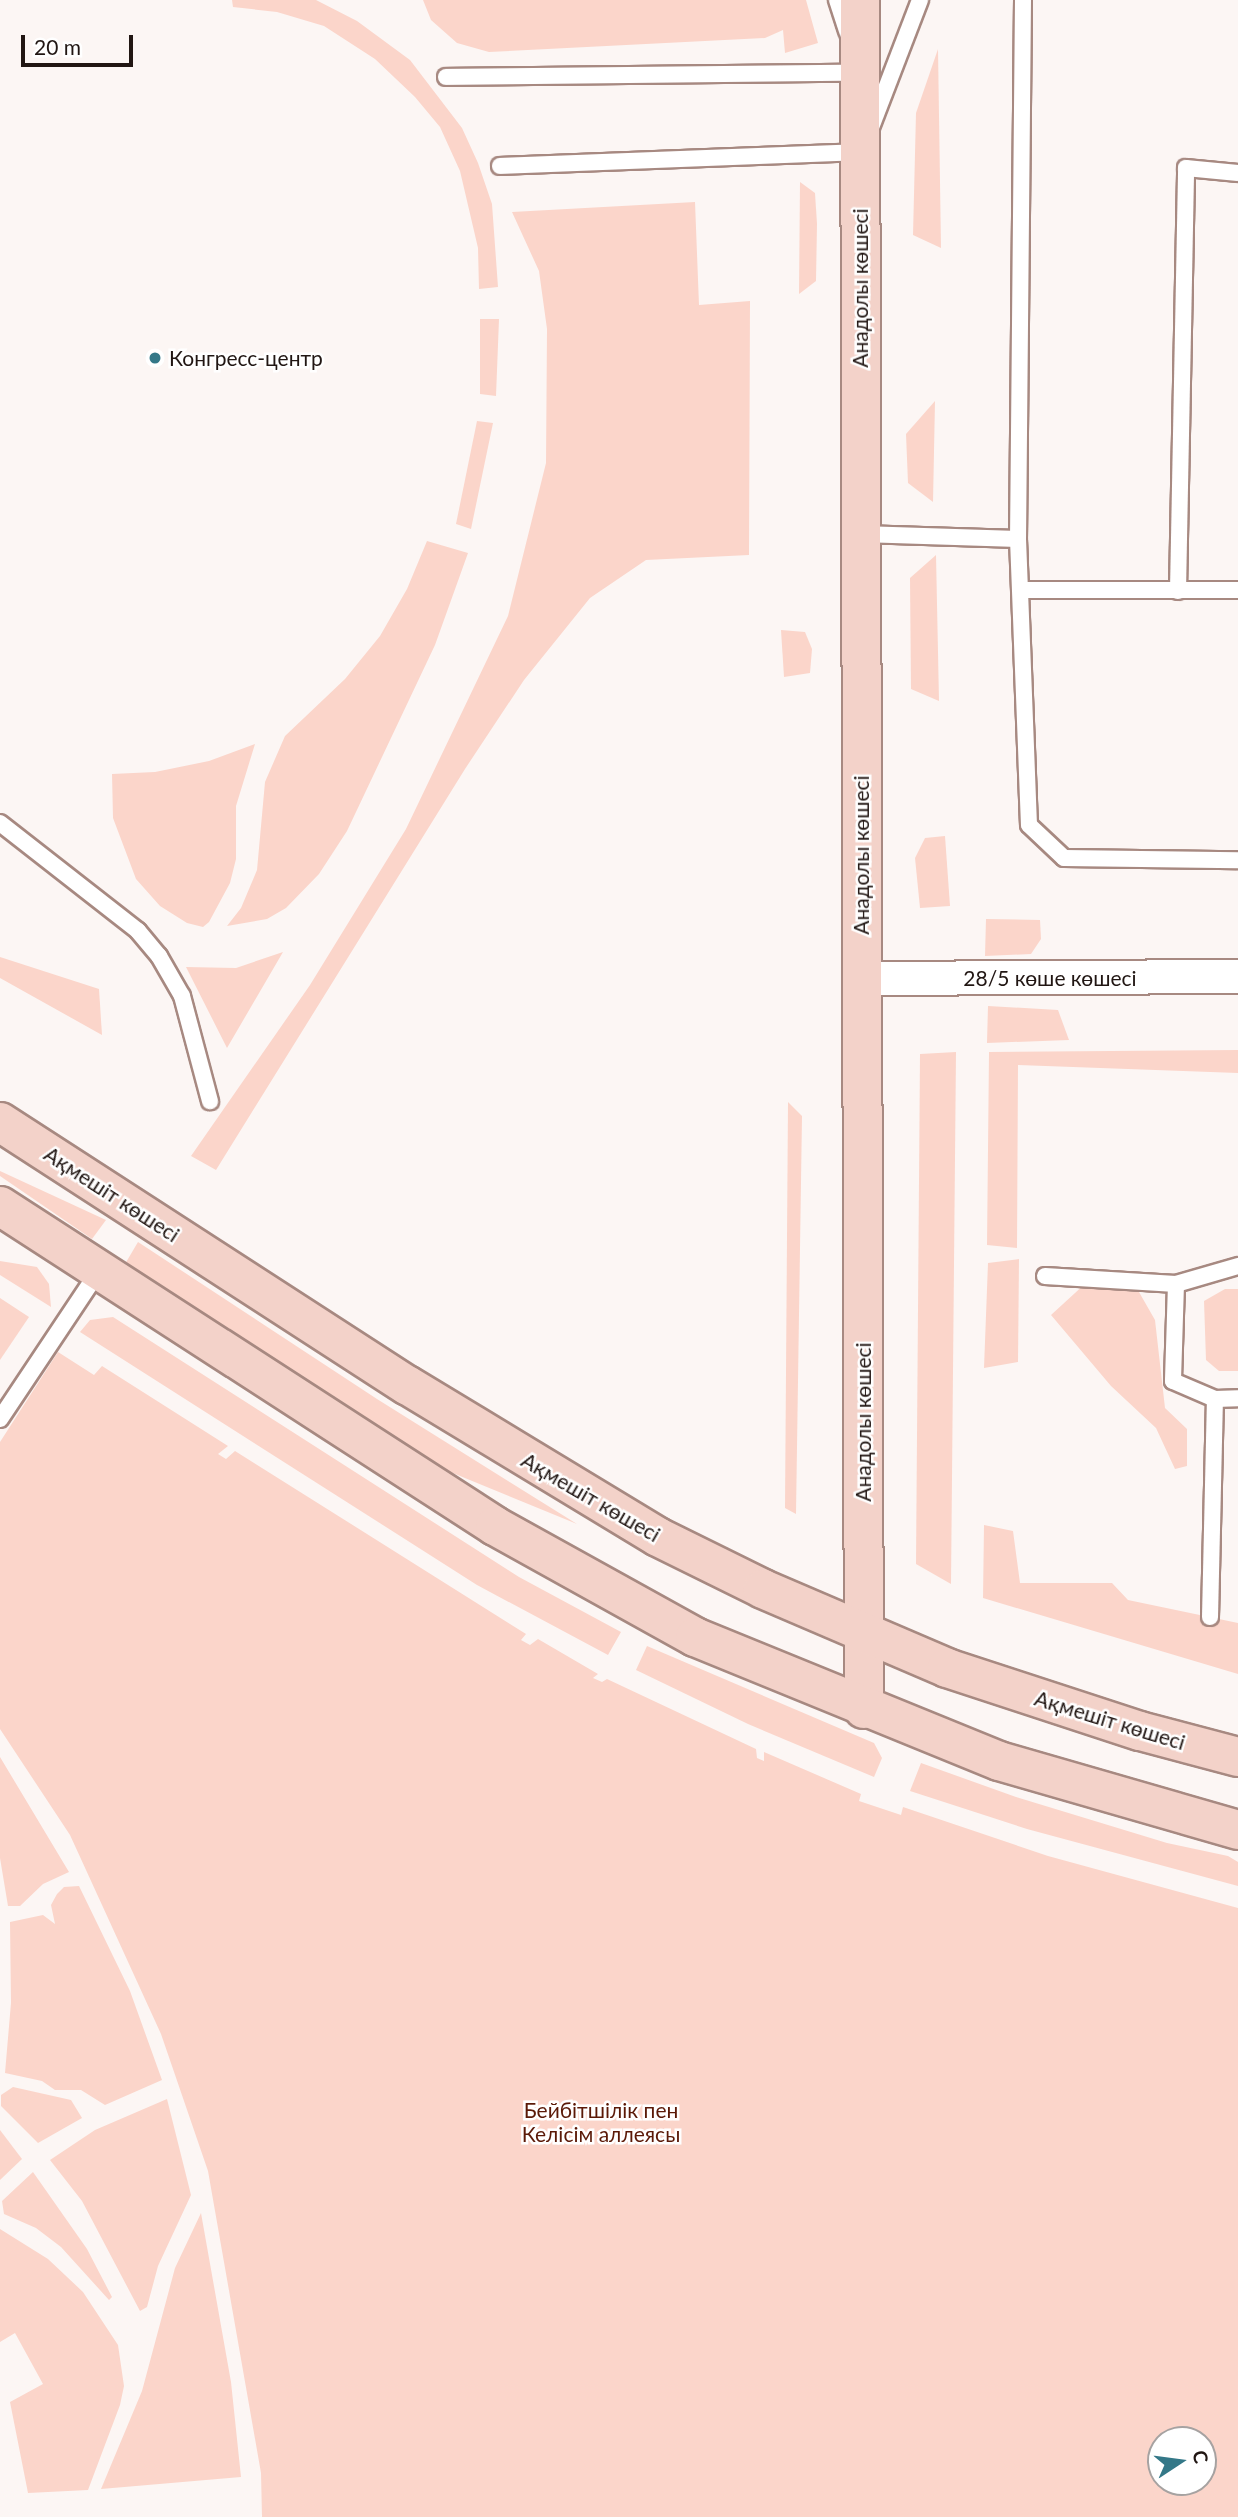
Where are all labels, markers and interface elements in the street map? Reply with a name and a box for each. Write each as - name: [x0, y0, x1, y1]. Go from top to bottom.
- scale bar: [24, 21, 136, 65]
- text: 20 m: [34, 34, 81, 59]
- street label: Анадолы көшесі: [847, 208, 873, 368]
- place label: Конгресс-центр: [169, 345, 323, 371]
- marker: Конгресс-центр: [147, 350, 163, 366]
- street label: Анадолы көшесі: [848, 775, 874, 935]
- street label: 28/5 көше көшесі: [963, 965, 1137, 991]
- street label: Ақмешіт көшесі: [40, 1141, 184, 1247]
- street label: Анадолы көшесі: [850, 1342, 876, 1502]
- street label: Ақмешіт көшесі: [517, 1447, 665, 1547]
- street label: Ақмешіт көшесі: [1032, 1685, 1188, 1755]
- park label: Бейбітшілік пен Келісім аллеясы: [522, 2097, 680, 2147]
- north arrow: [1147, 2426, 1217, 2496]
- text: С: [1188, 2448, 1214, 2465]

